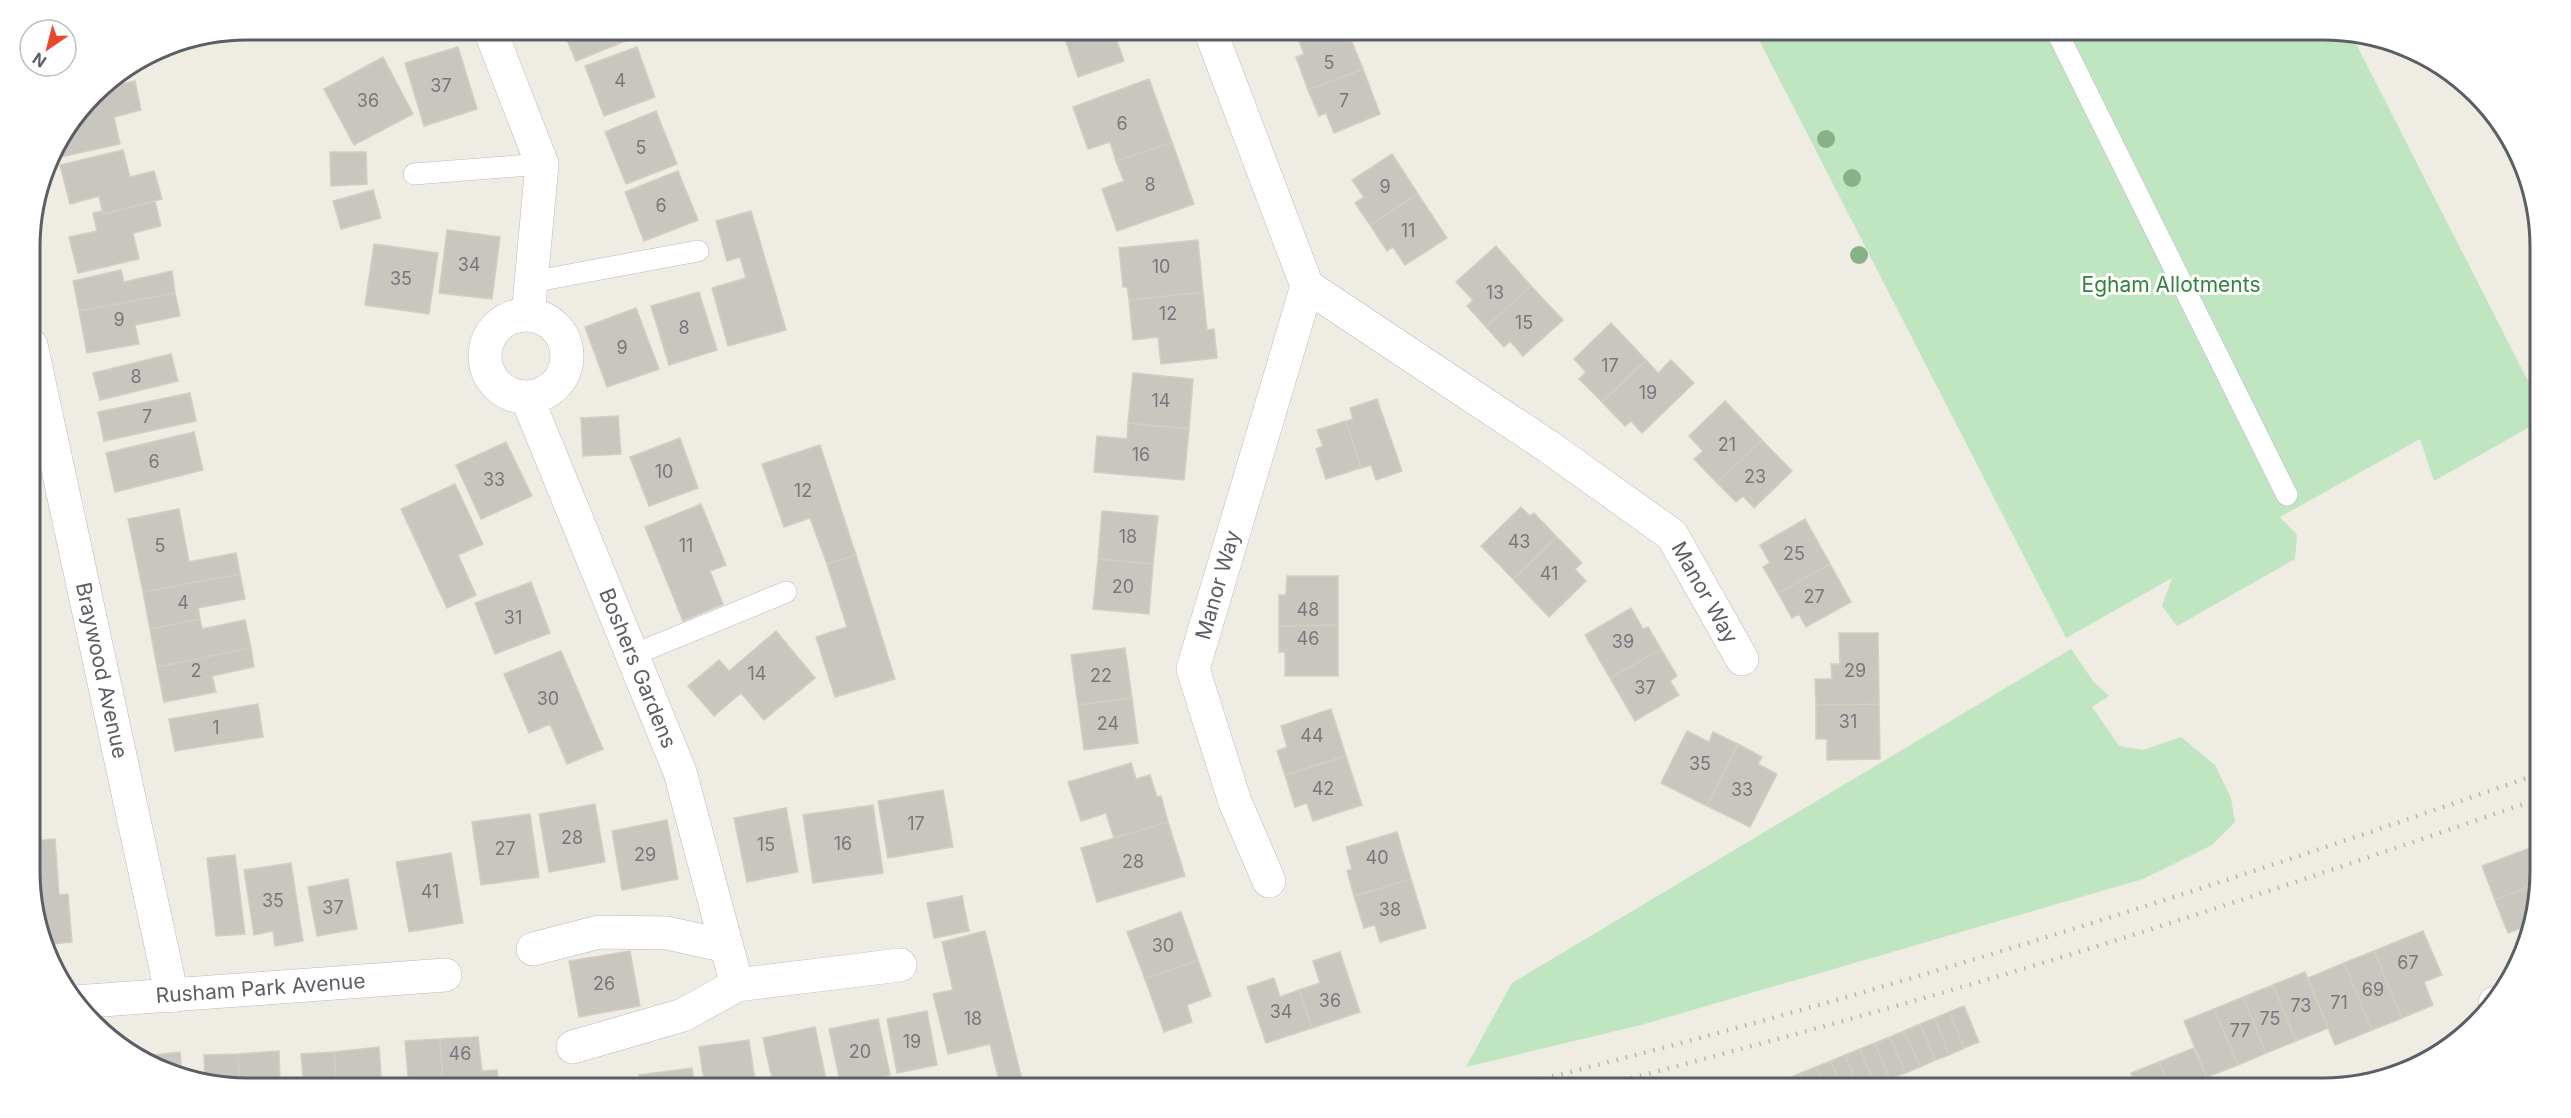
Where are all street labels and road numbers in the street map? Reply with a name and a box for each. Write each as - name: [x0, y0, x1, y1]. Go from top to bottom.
- street label: Manor Way: [1190, 527, 1245, 642]
- street label: Manor Way: [1666, 537, 1744, 648]
- street label: Braywood Avenue: [71, 580, 133, 761]
- street label: Boshers Gardens: [594, 584, 682, 752]
- street label: Rusham Park Avenue: [155, 968, 366, 1008]

